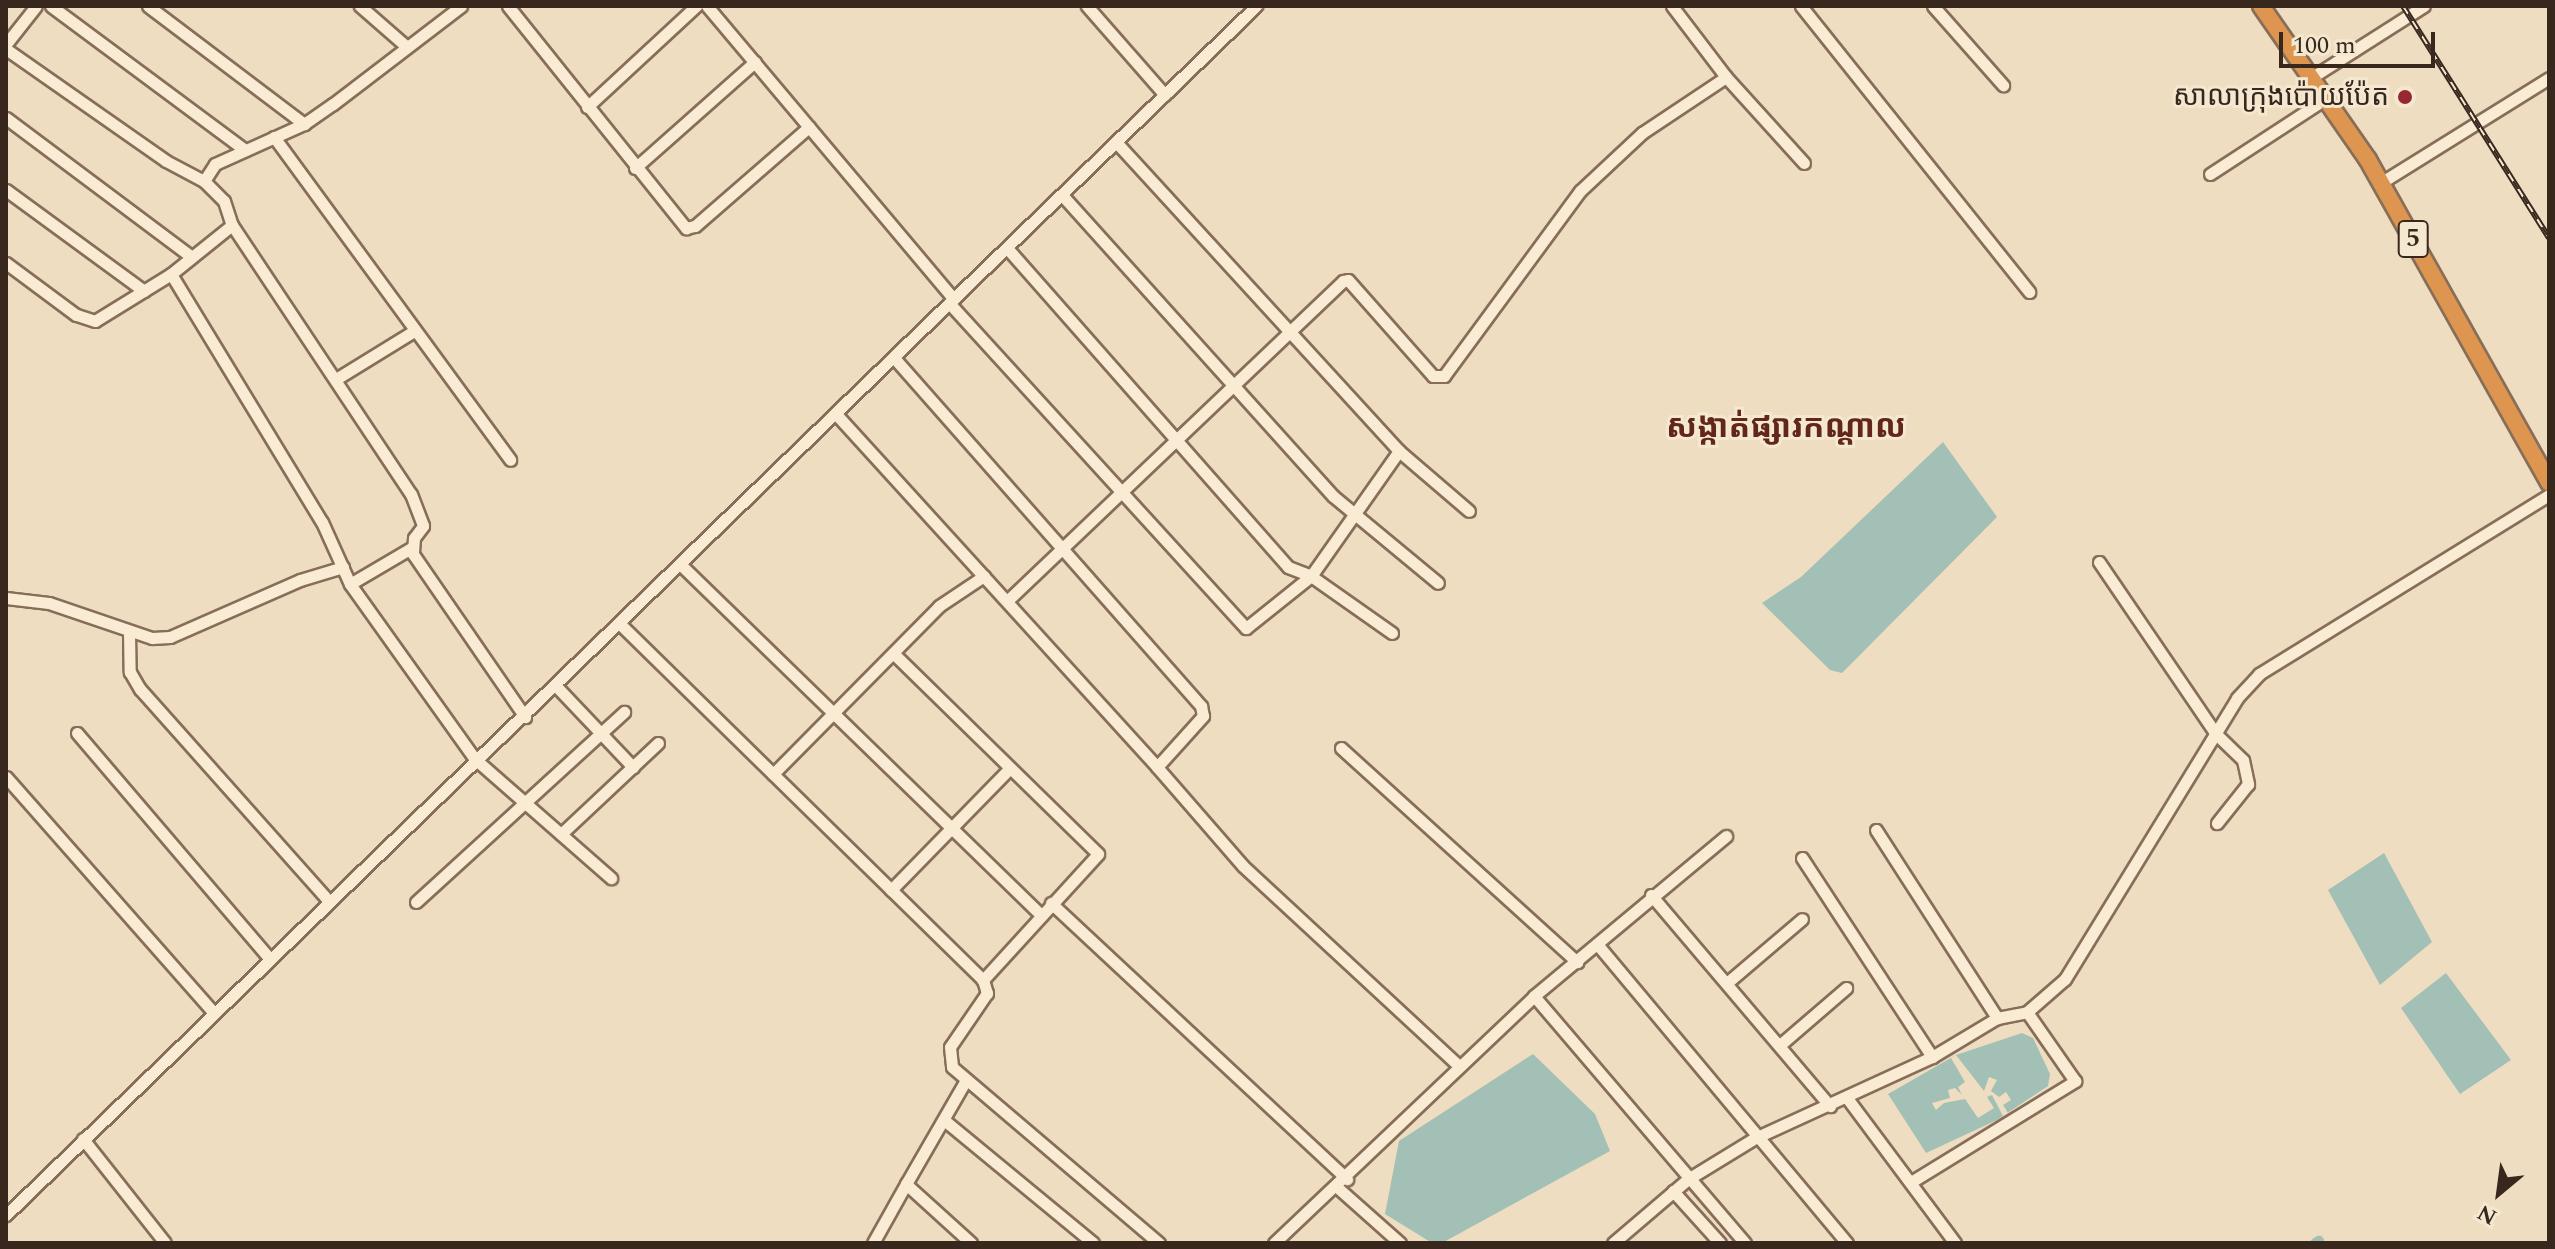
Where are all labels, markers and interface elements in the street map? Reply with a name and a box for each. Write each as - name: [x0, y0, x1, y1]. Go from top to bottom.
- scale bar: [2283, 16, 2439, 66]
- text: 100 m: [2293, 28, 2356, 64]
- place label: សាលាក្រុងប៉ោយប៉ែត: [2173, 80, 2389, 114]
- marker: សាលាក្រុងប៉ោយប៉ែត: [2396, 88, 2414, 106]
- road number: 5: [2397, 217, 2429, 261]
- district label: សង្កាត់ផ្សារកណ្ដាល: [1666, 409, 1906, 447]
- north arrow: [2459, 1153, 2539, 1233]
- text: N: [2471, 1196, 2503, 1233]

